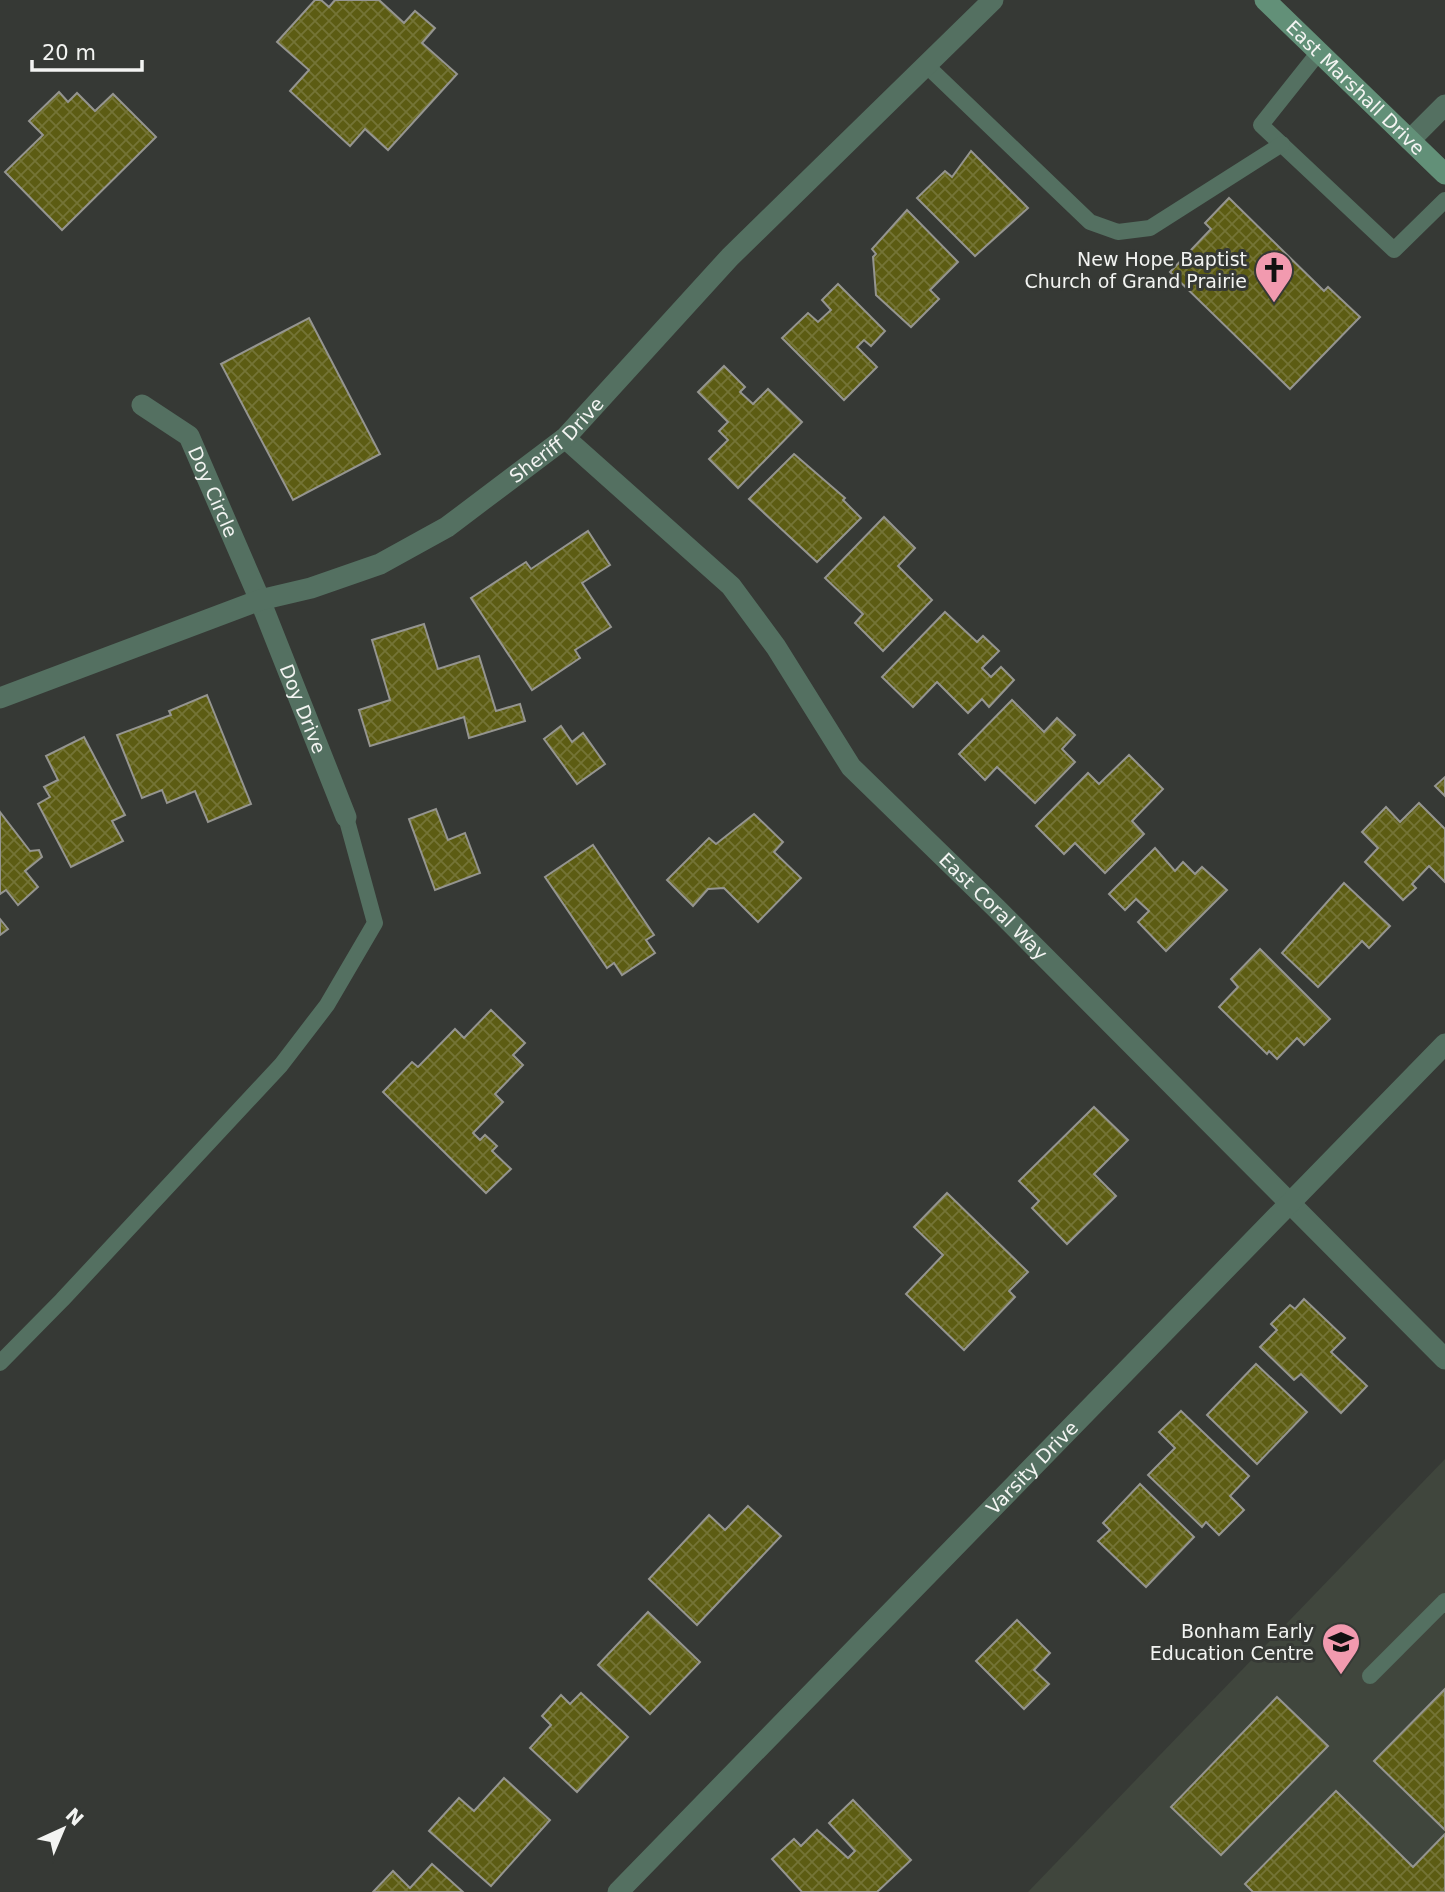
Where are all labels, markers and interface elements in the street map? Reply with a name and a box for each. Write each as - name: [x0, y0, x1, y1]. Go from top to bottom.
- street label: East Marshall Drive: [1282, 16, 1429, 159]
- scale bar: [32, 28, 142, 72]
- text: 20 m: [42, 41, 96, 65]
- place label: New Hope Baptist Church of Grand Prairie: [1024, 248, 1247, 292]
- church icon: New Hope Baptist Church of Grand Prairie: [1253, 249, 1295, 304]
- street label: Sheriff Drive: [505, 392, 608, 487]
- street label: Doy Circle: [184, 443, 242, 541]
- street label: Doy Drive: [276, 661, 331, 757]
- street label: East Coral Way: [935, 848, 1052, 964]
- street label: Varsity Drive: [982, 1416, 1082, 1519]
- place label: Bonham Early Education Centre: [1150, 1620, 1314, 1664]
- school or university icon: Bonham Early Education Centre: [1320, 1621, 1362, 1676]
- north arrow: [28, 1794, 98, 1864]
- text: N: [61, 1803, 88, 1830]

